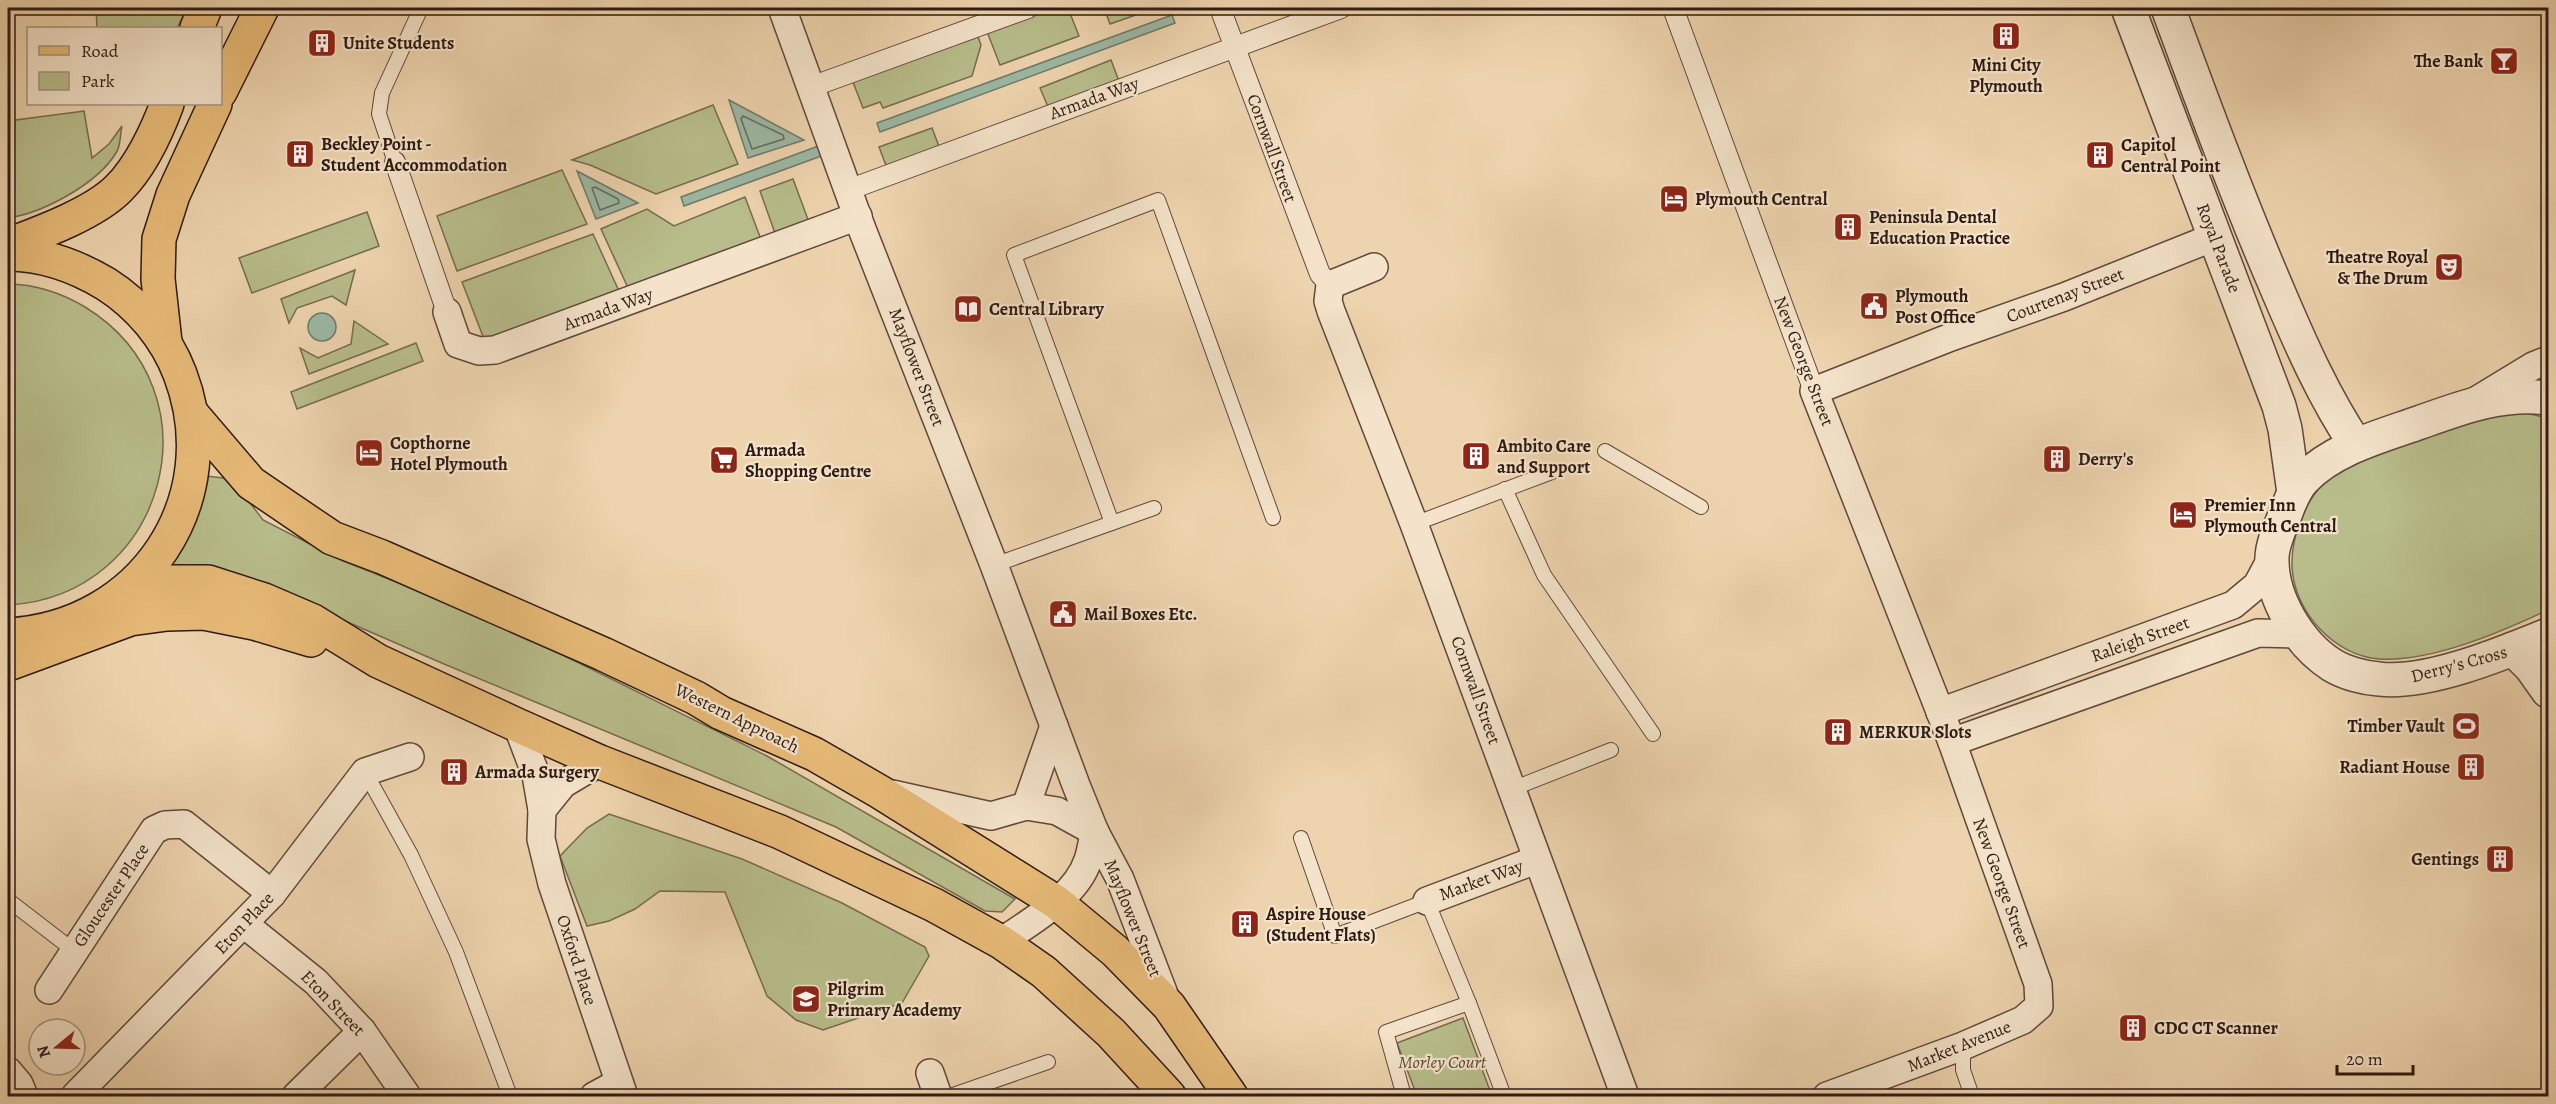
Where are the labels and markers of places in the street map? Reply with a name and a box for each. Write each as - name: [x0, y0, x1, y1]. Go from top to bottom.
- building icon: Mini City Plymouth: [1990, 20, 2022, 52]
- building icon: Unite Students: [306, 27, 338, 59]
- place label: Unite Students: [343, 31, 454, 55]
- bar icon: The Bank: [2488, 45, 2520, 77]
- place label: The Bank: [2414, 49, 2484, 73]
- place label: Mini City Plymouth: [1969, 53, 2043, 98]
- place label: Beckley Point - Student Accommodation: [321, 132, 507, 177]
- place label: Capitol Central Point: [2121, 133, 2220, 178]
- building icon: Beckley Point - Student Accommodation: [284, 138, 316, 170]
- building icon: Capitol Central Point: [2084, 139, 2116, 171]
- hotel icon: Plymouth Central: [1658, 183, 1690, 215]
- place label: Plymouth Central: [1695, 187, 1828, 211]
- place label: Peninsula Dental Education Practice: [1869, 205, 2010, 250]
- building icon: Peninsula Dental Education Practice: [1832, 211, 1864, 243]
- place label: Theatre Royal & The Drum: [2326, 245, 2428, 290]
- theatre icon: Theatre Royal & The Drum: [2433, 251, 2465, 283]
- place label: Plymouth Post Office: [1895, 284, 1975, 329]
- public building icon: Plymouth Post Office: [1858, 290, 1890, 322]
- library icon: Central Library: [952, 293, 984, 325]
- place label: Central Library: [989, 297, 1105, 321]
- place label: Copthorne Hotel Plymouth: [390, 431, 508, 476]
- place label: Ambito Care and Support: [1496, 434, 1591, 479]
- hotel icon: Copthorne Hotel Plymouth: [353, 437, 385, 469]
- place label: Armada Shopping Centre: [744, 438, 871, 483]
- building icon: Ambito Care and Support: [1460, 440, 1492, 472]
- building icon: Derry's: [2041, 443, 2073, 475]
- supermarket icon: Armada Shopping Centre: [708, 444, 740, 476]
- place label: Derry's: [2078, 447, 2134, 471]
- place label: Premier Inn Plymouth Central: [2204, 493, 2337, 538]
- hotel icon: Premier Inn Plymouth Central: [2167, 499, 2199, 531]
- public building icon: Mail Boxes Etc.: [1047, 598, 1079, 630]
- place label: Mail Boxes Etc.: [1084, 602, 1197, 626]
- sports icon: Timber Vault: [2450, 710, 2482, 742]
- place label: Timber Vault: [2347, 714, 2445, 738]
- building icon: MERKUR Slots: [1822, 716, 1854, 748]
- place label: MERKUR Slots: [1859, 720, 1972, 744]
- building icon: Radiant House: [2455, 751, 2487, 783]
- place label: Radiant House: [2339, 755, 2450, 779]
- building icon: Armada Surgery: [438, 756, 470, 788]
- place label: Armada Surgery: [474, 760, 600, 784]
- building icon: Gentings: [2484, 843, 2516, 875]
- place label: Gentings: [2411, 847, 2479, 871]
- place label: Aspire House (Student Flats): [1265, 902, 1376, 947]
- building icon: Aspire House (Student Flats): [1229, 908, 1261, 940]
- place label: Pilgrim Primary Academy: [827, 977, 962, 1022]
- school or university icon: Pilgrim Primary Academy: [790, 983, 822, 1015]
- building icon: CDC CT Scanner: [2117, 1012, 2149, 1044]
- place label: CDC CT Scanner: [2154, 1016, 2278, 1040]

